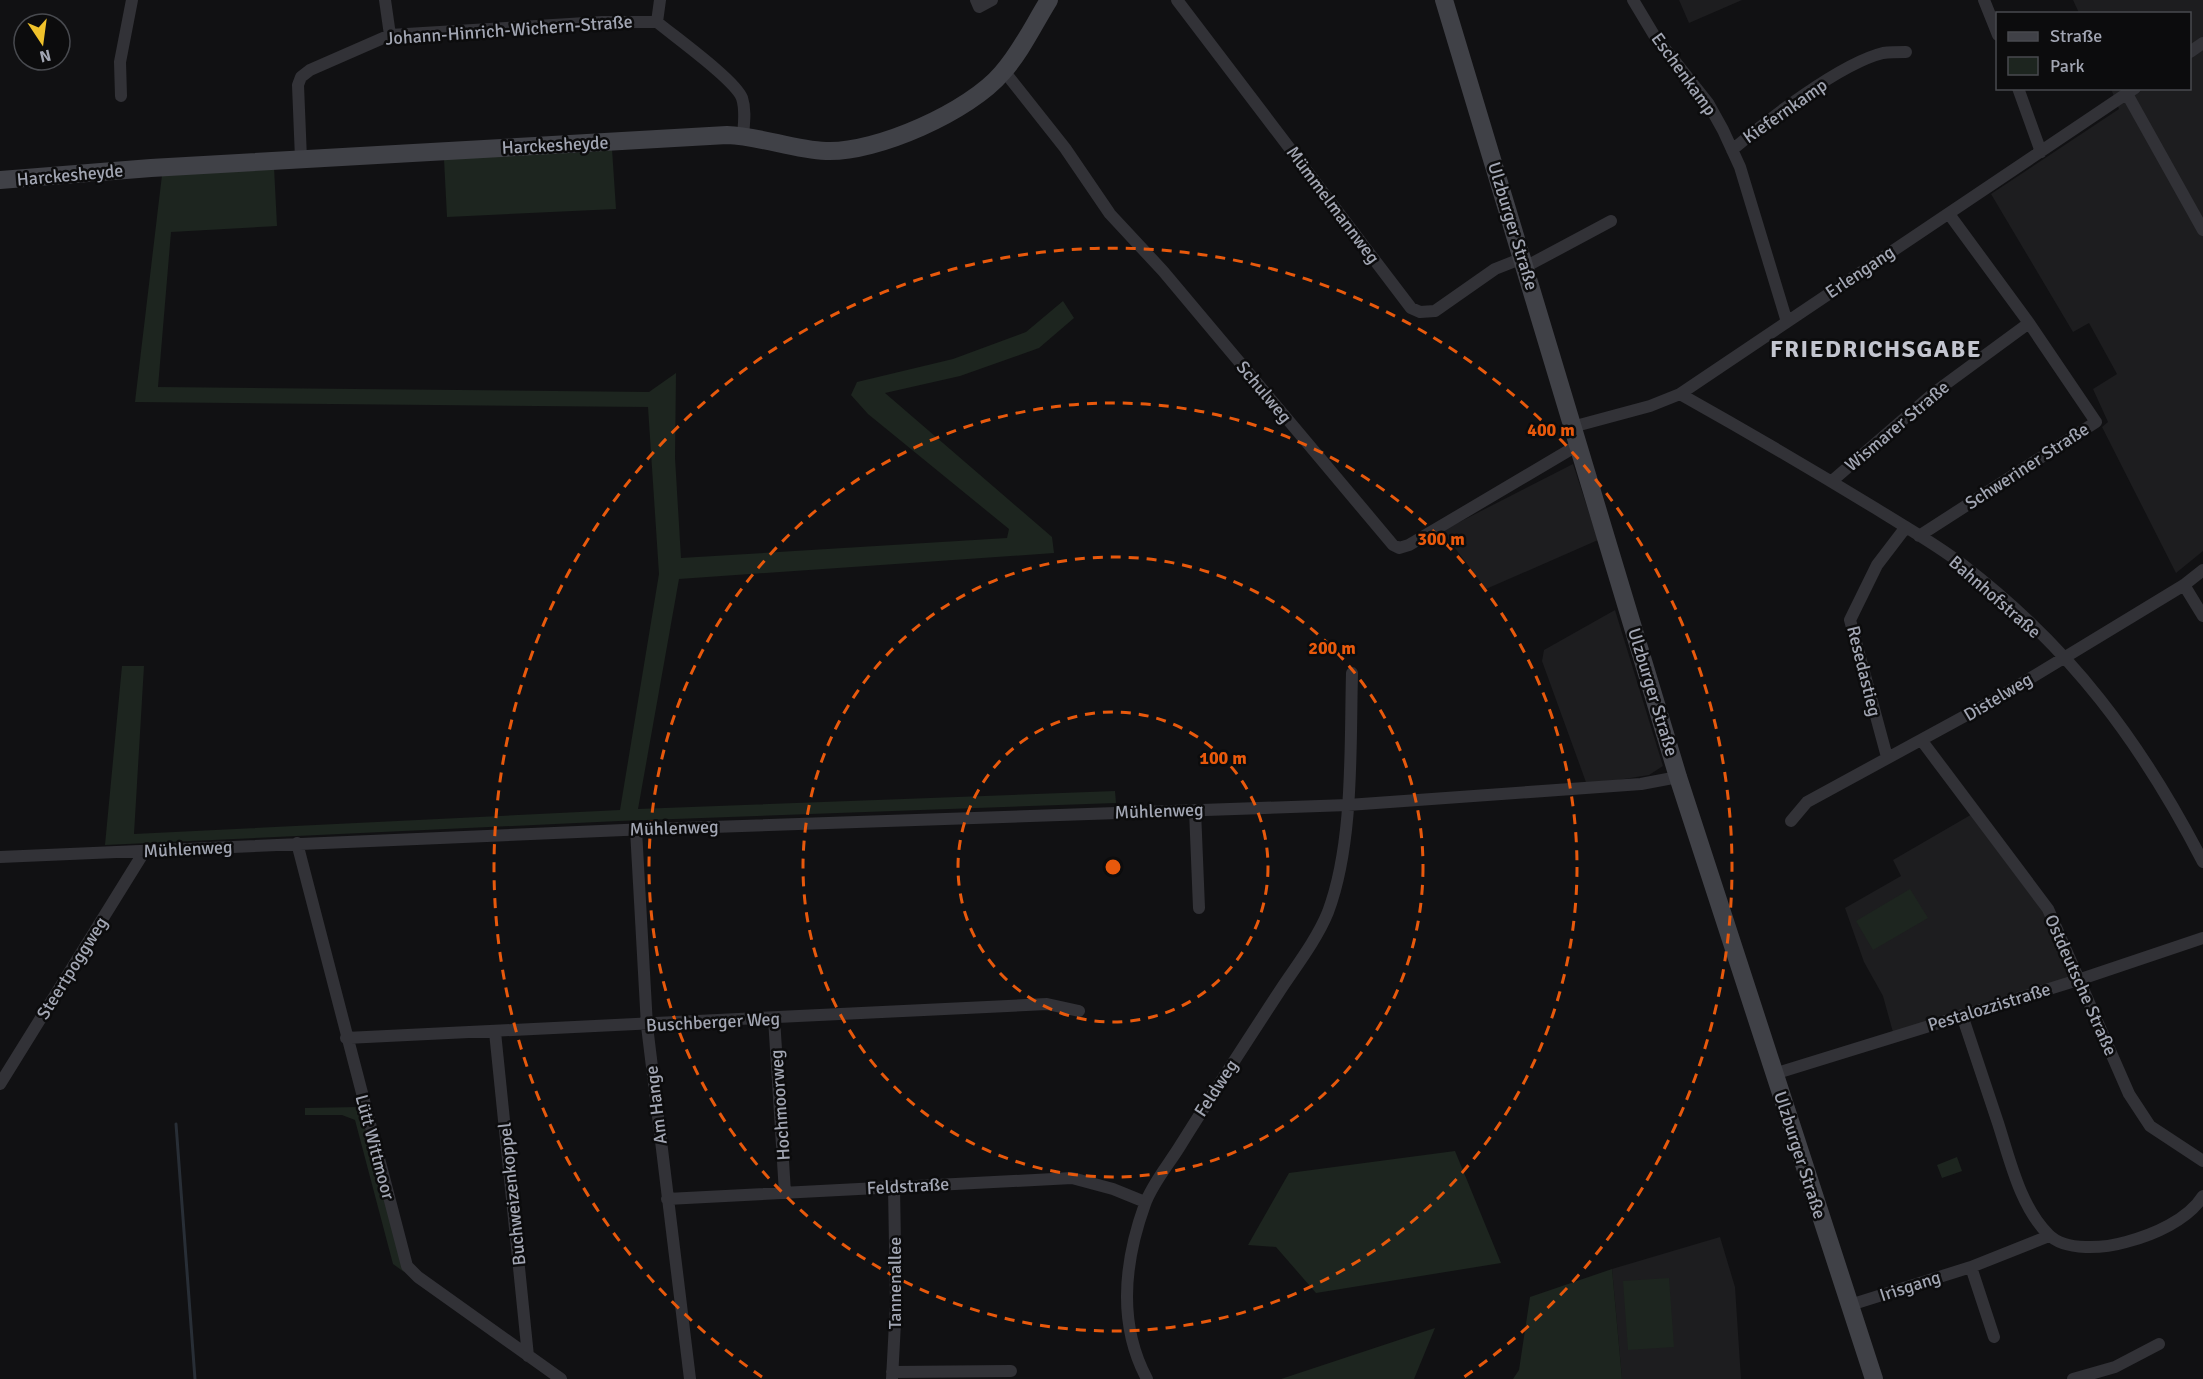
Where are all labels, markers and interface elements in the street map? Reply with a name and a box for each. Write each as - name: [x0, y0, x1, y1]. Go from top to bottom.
- street label: Johann-Hinrich-Wichern-Straße: [385, 10, 633, 50]
- north arrow: [12, 12, 72, 72]
- legend: [1996, 12, 2191, 90]
- text: Straße: [2050, 25, 2102, 47]
- street label: Eschenkamp: [1647, 28, 1721, 120]
- text: N: [37, 45, 53, 67]
- text: Park: [2050, 55, 2085, 77]
- street label: Kiefernkamp: [1739, 74, 1831, 148]
- street label: Harckesheyde: [501, 131, 609, 159]
- street label: Mümmelmannweg: [1282, 142, 1384, 268]
- street label: Harckesheyde: [16, 159, 124, 191]
- street label: Ulzburger Straße: [1483, 159, 1543, 293]
- street label: Erlengang: [1821, 241, 1899, 303]
- district label: FRIEDRICHSGABE: [1770, 334, 1982, 364]
- street label: Schulweg: [1232, 356, 1296, 428]
- street label: Wismarer Straße: [1840, 376, 1954, 476]
- street label: Schweriner Straße: [1961, 418, 2093, 514]
- text: 400 m: [1527, 419, 1575, 441]
- text: 300 m: [1417, 528, 1465, 550]
- street label: Bahnhofstraße: [1944, 551, 2046, 643]
- street label: Resedastieg: [1842, 623, 1886, 719]
- street label: Ulzburger Straße: [1623, 625, 1683, 759]
- text: 200 m: [1308, 637, 1356, 659]
- street label: Distelweg: [1960, 668, 2036, 726]
- text: 100 m: [1199, 747, 1247, 769]
- street label: Mühlenweg: [1114, 798, 1204, 824]
- street label: Mühlenweg: [629, 815, 719, 841]
- street label: Mühlenweg: [143, 836, 233, 862]
- centre of rings: [1103, 857, 1123, 877]
- street label: Ostdeutsche Straße: [2040, 911, 2122, 1059]
- street label: Steertpoggweg: [32, 913, 112, 1023]
- street label: Pestalozzistraße: [1925, 978, 2053, 1036]
- street label: Buschberger Weg: [645, 1008, 781, 1036]
- street label: Hochmoorweg: [765, 1049, 795, 1161]
- street label: Feldweg: [1189, 1055, 1243, 1121]
- street label: Am Hange: [640, 1064, 672, 1146]
- street label: Ulzburger Straße: [1769, 1088, 1831, 1222]
- street label: Lütt Wittmoor: [350, 1092, 400, 1202]
- street label: Buchweizenkoppel: [494, 1122, 530, 1266]
- street label: Feldstraße: [866, 1173, 950, 1199]
- street label: Tannenallee: [884, 1237, 906, 1329]
- street label: Irisgang: [1877, 1266, 1943, 1306]

